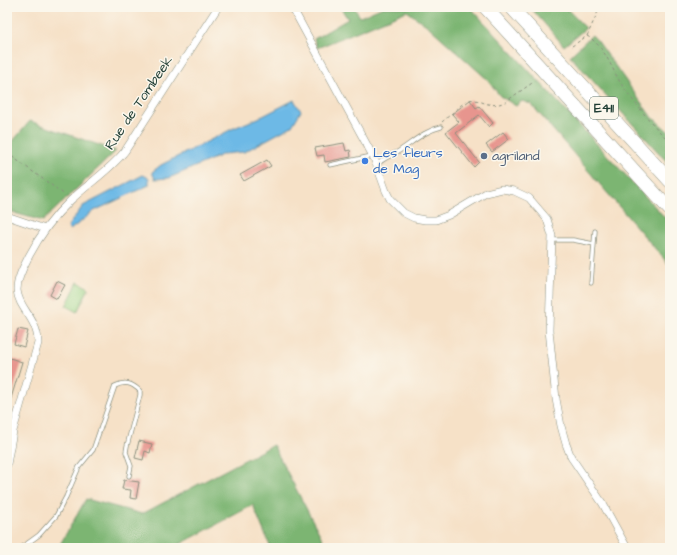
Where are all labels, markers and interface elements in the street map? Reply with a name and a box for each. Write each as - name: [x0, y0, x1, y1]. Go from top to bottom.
- street label: Rue de Tombeek: [100, 52, 178, 154]
- road number: E411: [590, 97, 618, 119]
- place label: Les fleurs de Mag: [373, 143, 443, 179]
- place label: agriland: [492, 146, 540, 166]
- marker: agriland: [479, 151, 489, 161]
- marker: Les fleurs de Mag: [360, 156, 370, 166]

